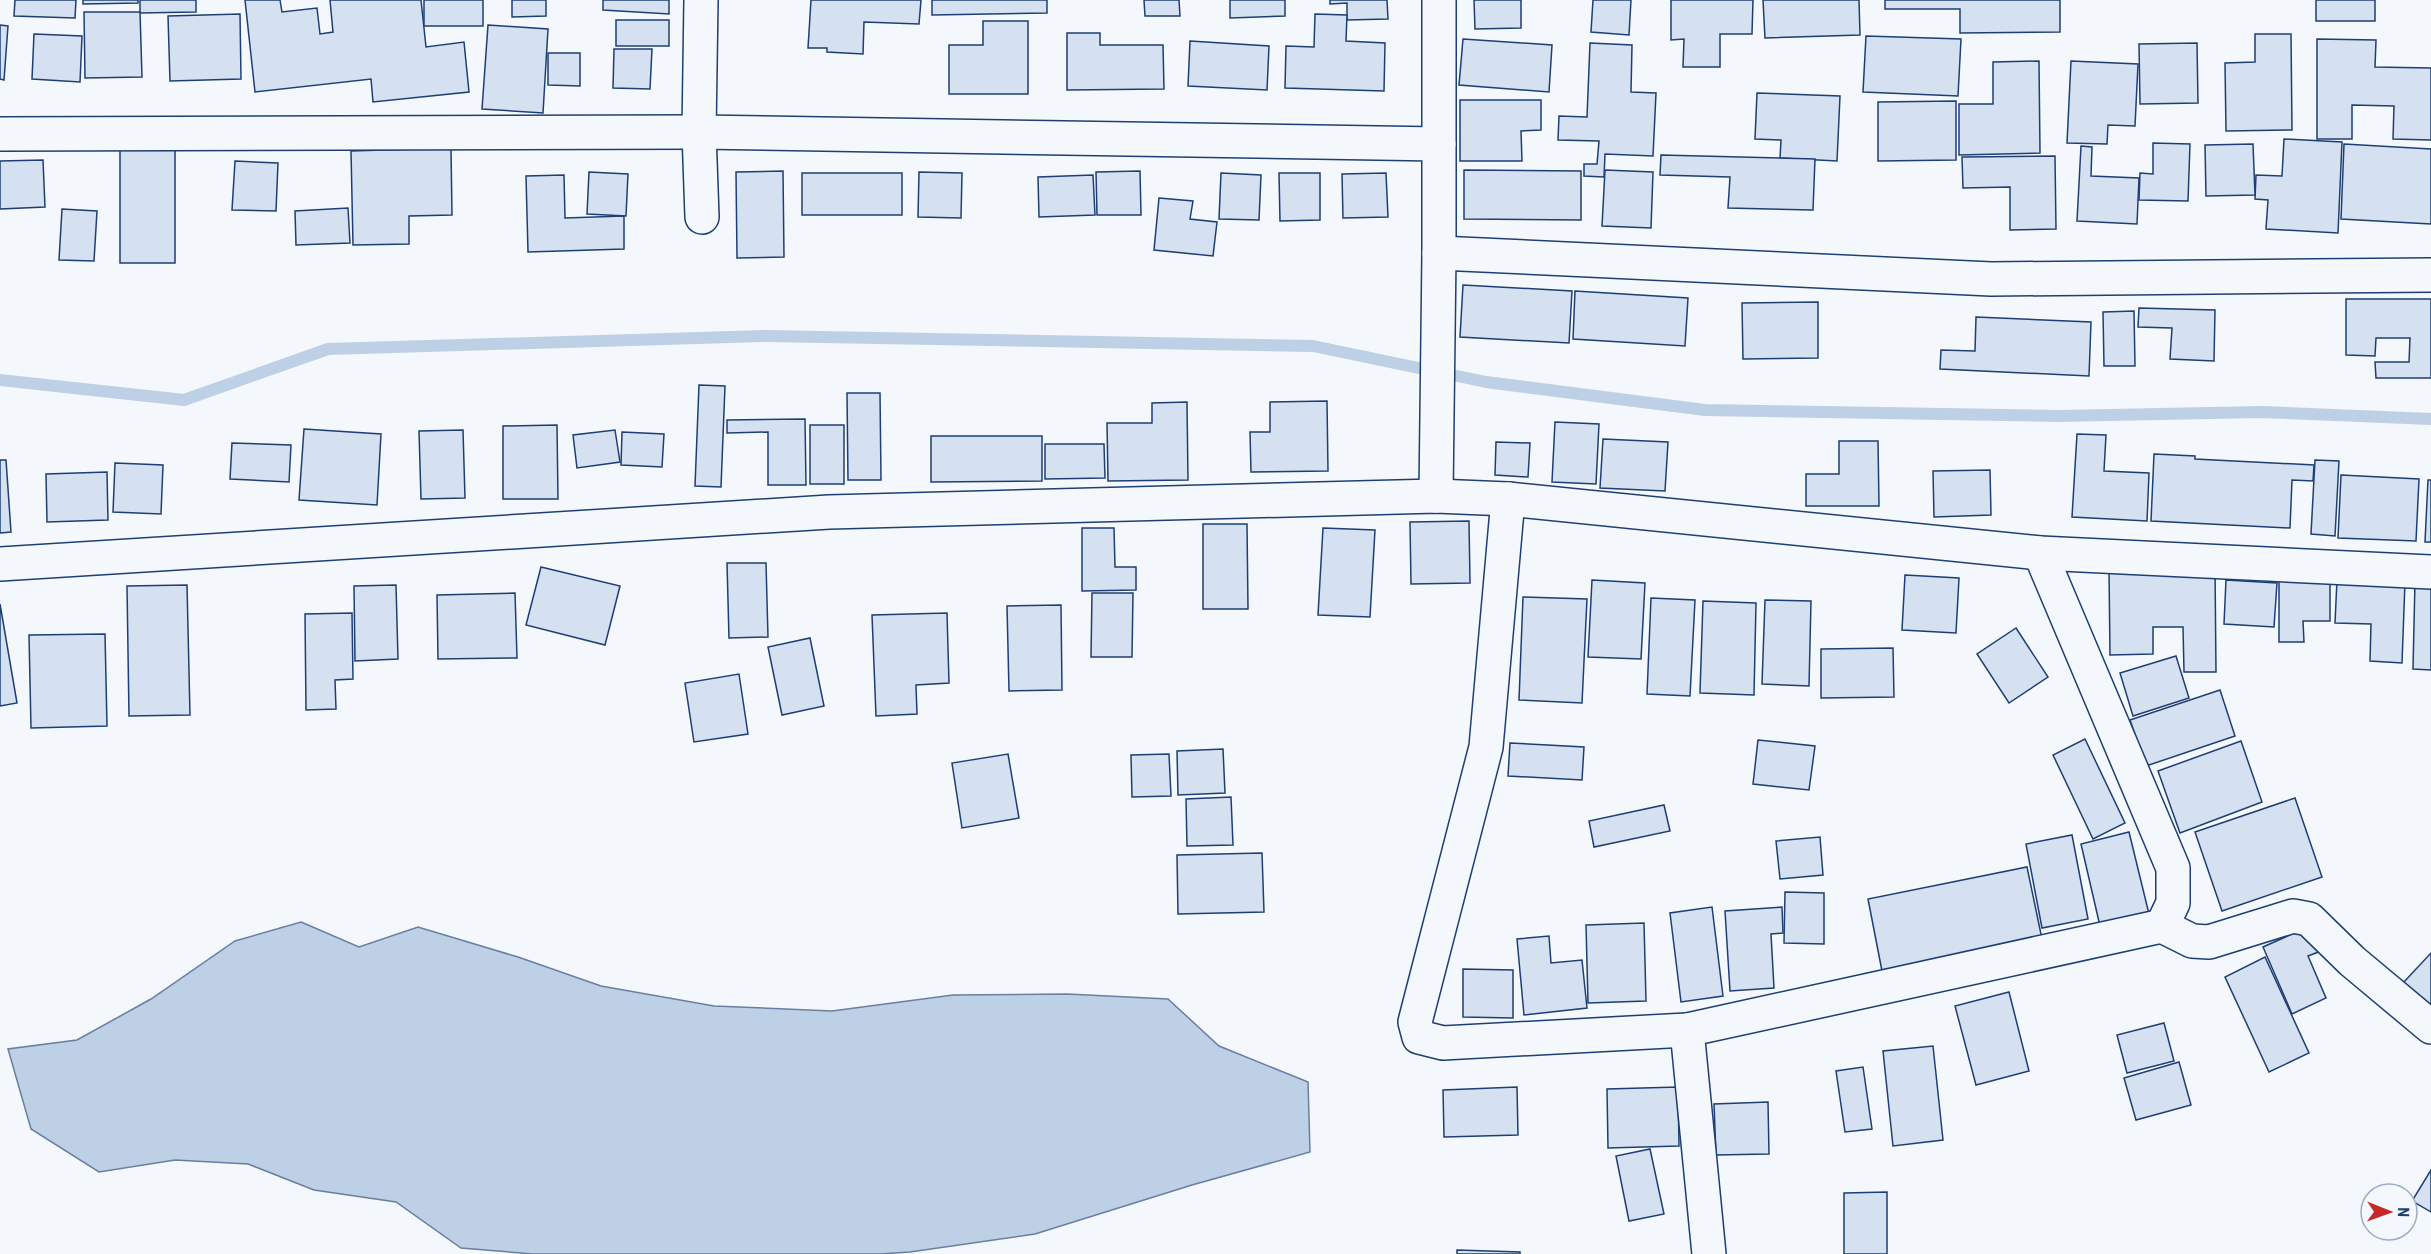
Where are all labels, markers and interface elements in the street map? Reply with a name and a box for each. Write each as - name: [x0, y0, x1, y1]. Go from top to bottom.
- north arrow: [2359, 1182, 2419, 1242]
- text: N: [2394, 1207, 2413, 1217]

